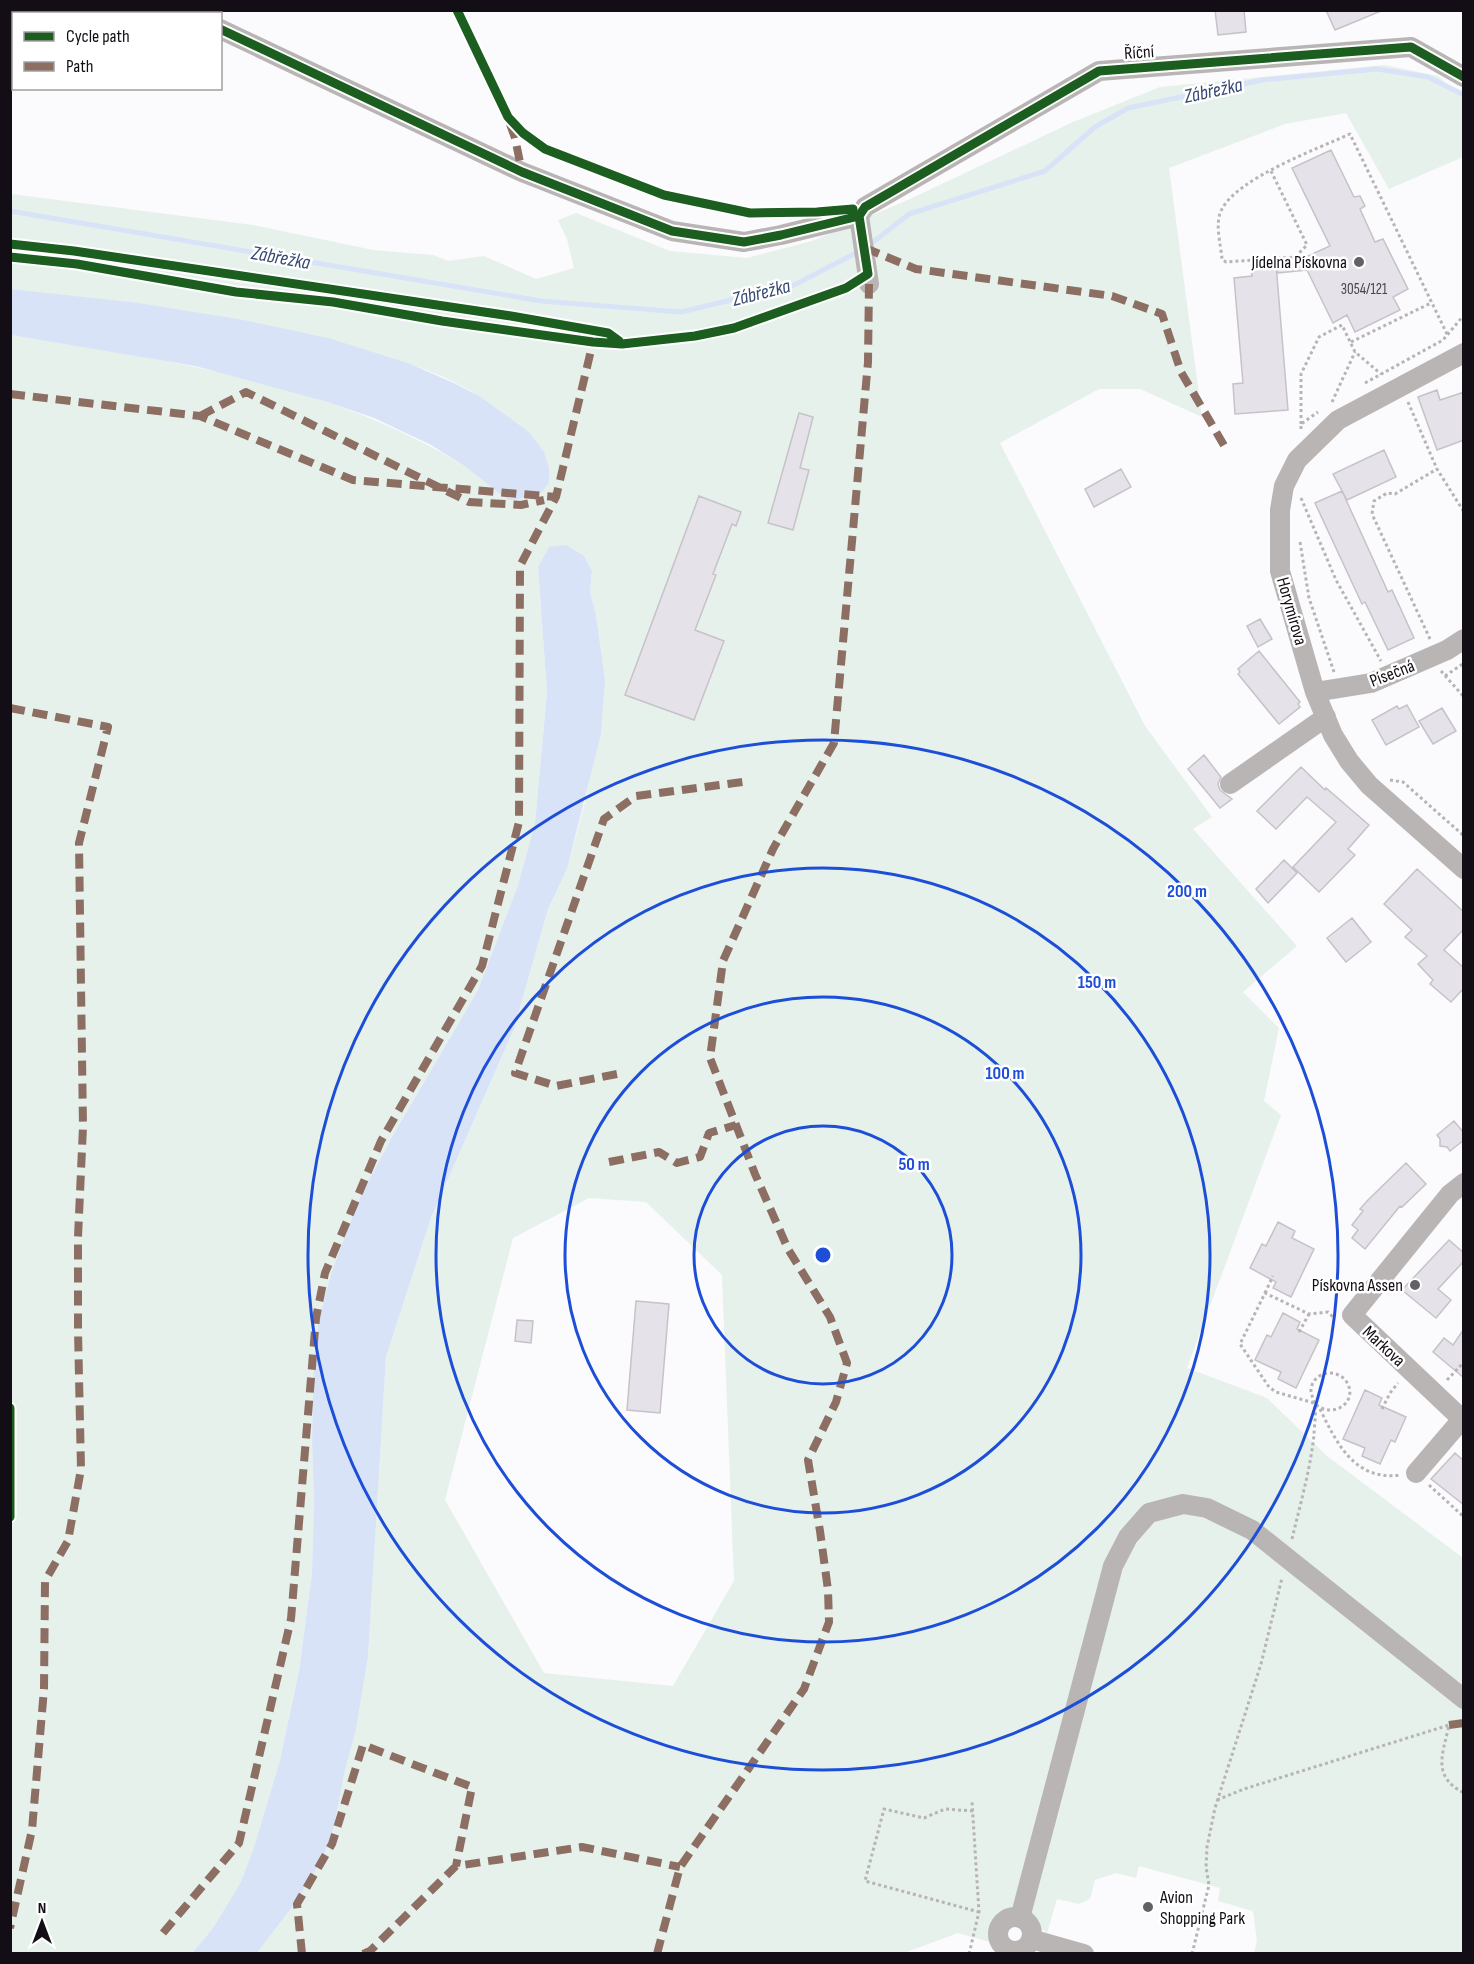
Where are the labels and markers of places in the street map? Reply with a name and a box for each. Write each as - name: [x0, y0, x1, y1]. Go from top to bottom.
- place label: Jídelna Pískovna: [1250, 252, 1347, 273]
- marker: Jídelna Pískovna: [1352, 255, 1366, 269]
- centre of rings: [813, 1245, 833, 1265]
- place label: Pískovna Assen: [1312, 1275, 1403, 1296]
- marker: Pískovna Assen: [1408, 1278, 1422, 1292]
- place label: Avion Shopping Park: [1159, 1887, 1245, 1929]
- marker: Avion Shopping Park: [1141, 1900, 1155, 1914]

